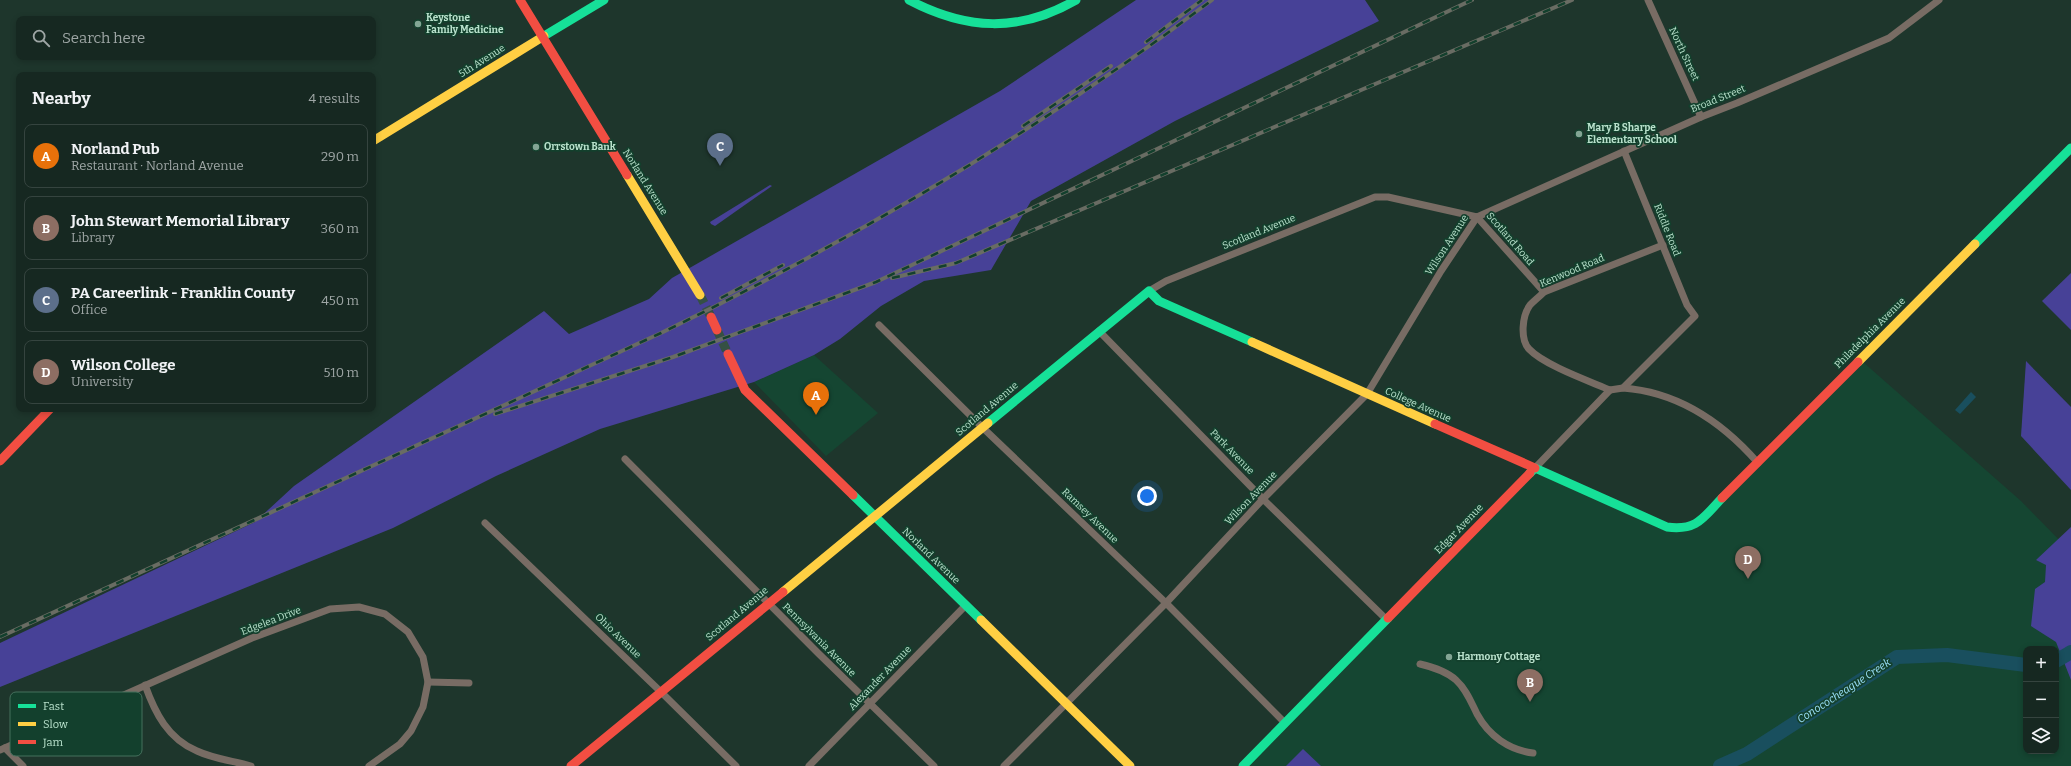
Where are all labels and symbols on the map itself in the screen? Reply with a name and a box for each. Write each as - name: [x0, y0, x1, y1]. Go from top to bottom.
- place label: Keystone Family Medicine: [426, 12, 504, 36]
- marker: Keystone Family Medicine: [413, 19, 423, 29]
- street label: North Street: [1666, 25, 1702, 83]
- street label: 5th Avenue: [457, 42, 507, 80]
- street label: Broad Street: [1689, 82, 1747, 115]
- place label: Mary B Sharpe Elementary School: [1587, 122, 1677, 146]
- marker: Mary B Sharpe Elementary School: [1574, 129, 1584, 139]
- pin: C: [707, 133, 733, 166]
- place label: Orrstown Bank: [544, 141, 616, 153]
- marker: Orrstown Bank: [531, 142, 541, 152]
- street label: Norland Avenue: [620, 147, 670, 217]
- street label: Riddle Road: [1651, 202, 1683, 258]
- street label: Scotland Road: [1484, 210, 1536, 268]
- street label: Scotland Avenue: [1221, 212, 1297, 252]
- street label: Wilson Avenue: [1423, 213, 1471, 277]
- street label: Kenwood Road: [1538, 252, 1606, 290]
- street label: Philadelphia Avenue: [1832, 295, 1908, 371]
- street label: Scotland Avenue: [953, 379, 1021, 439]
- pin: A: [803, 382, 829, 415]
- street label: College Avenue: [1383, 385, 1453, 425]
- street label: Park Avenue: [1207, 427, 1257, 477]
- street label: Wilson Avenue: [1222, 469, 1280, 527]
- street label: Ramsey Avenue: [1059, 486, 1121, 546]
- your location: [1137, 486, 1157, 506]
- street label: Edgar Avenue: [1432, 502, 1486, 556]
- street label: Norland Avenue: [900, 526, 962, 586]
- pin: D: [1735, 546, 1761, 579]
- street label: Scotland Avenue: [703, 584, 771, 644]
- street label: Pennsylvania Avenue: [780, 601, 858, 679]
- street label: Edgelea Drive: [239, 604, 303, 638]
- street label: Ohio Avenue: [592, 611, 644, 661]
- street label: Alexander Avenue: [846, 643, 914, 713]
- place label: Harmony Cottage: [1457, 651, 1541, 663]
- marker: Harmony Cottage: [1444, 652, 1454, 662]
- water label: Conococheague Creek: [1795, 655, 1894, 726]
- pin: B: [1517, 669, 1543, 702]
- legend: [10, 692, 142, 756]
- text: Fast: [43, 700, 64, 713]
- text: Slow: [43, 718, 68, 731]
- text: Jam: [42, 736, 63, 749]

